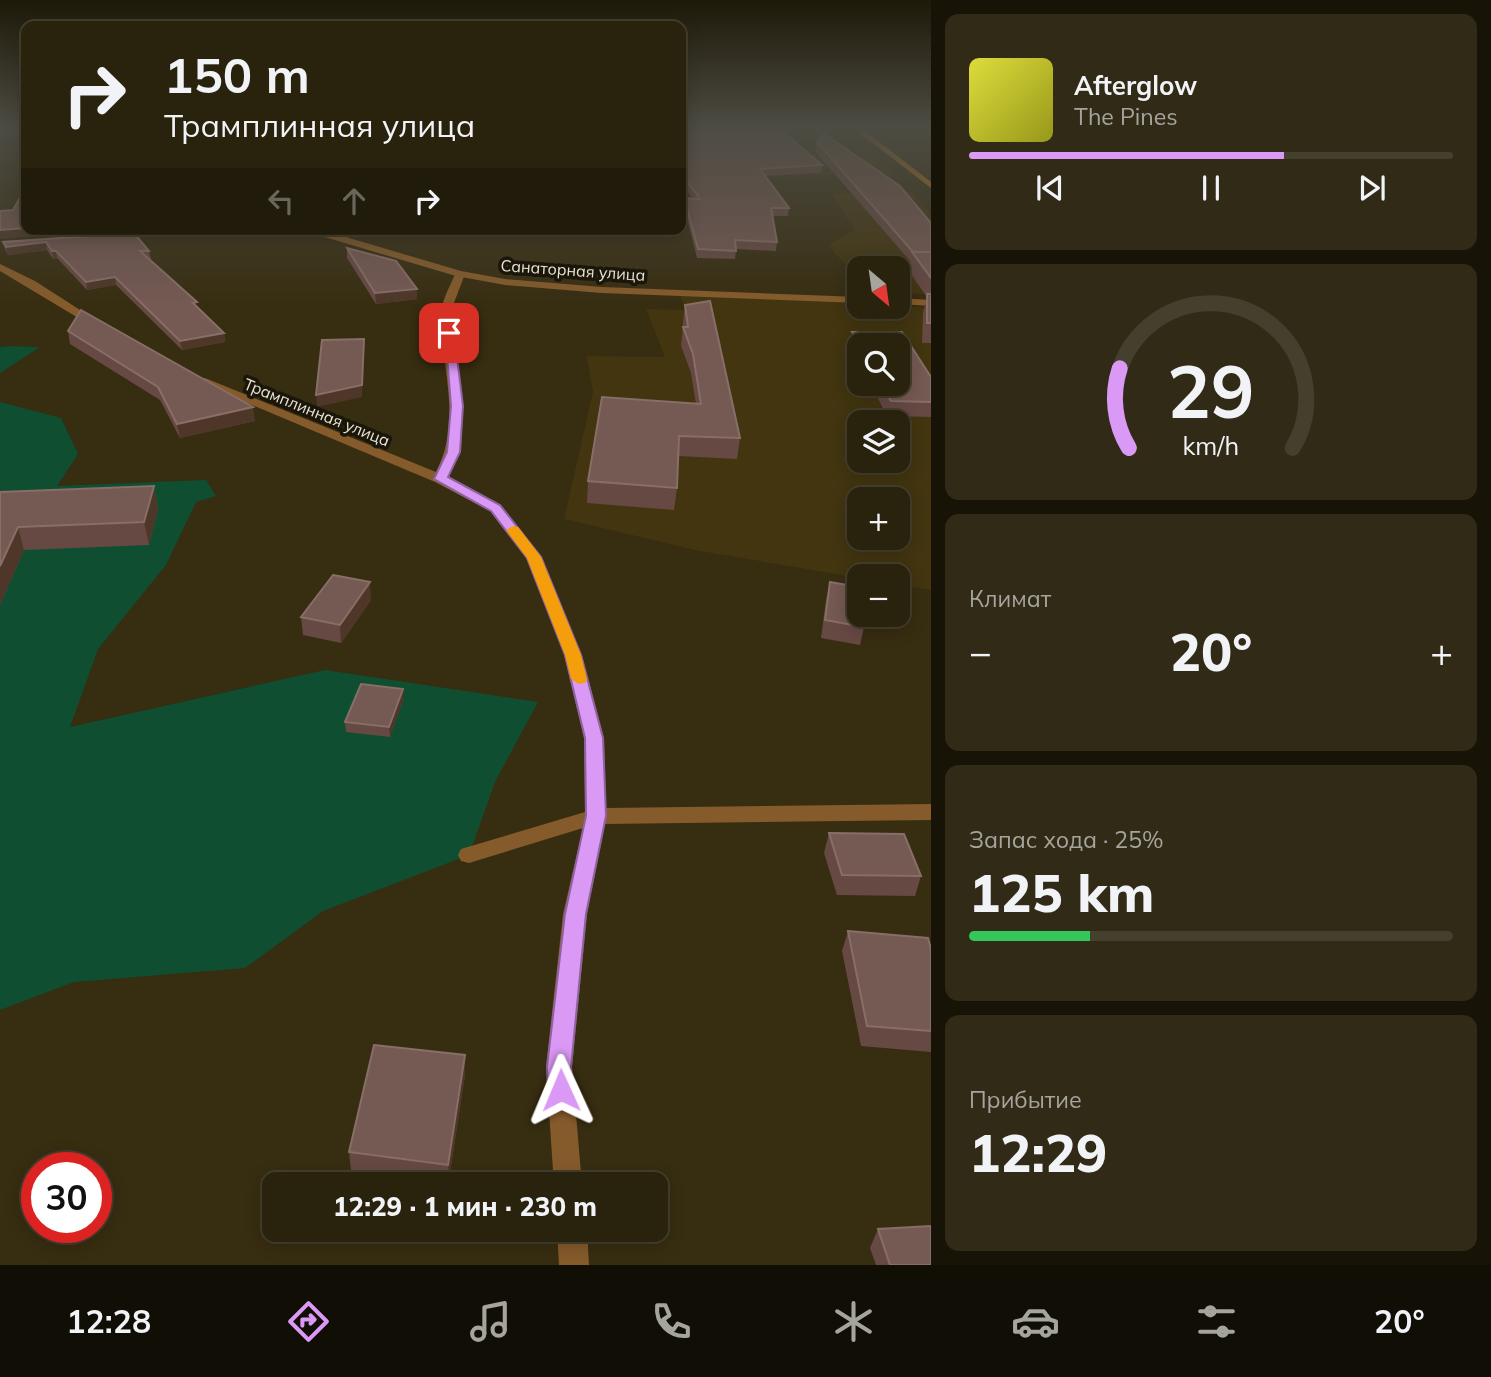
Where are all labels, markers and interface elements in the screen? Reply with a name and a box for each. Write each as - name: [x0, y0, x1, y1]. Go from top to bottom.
- text: 150 m: [164, 44, 310, 105]
- icon: right: [49, 49, 140, 140]
- text: Afterglow: [1074, 69, 1197, 102]
- text: The Pines: [1074, 102, 1178, 131]
- text: Трамплинная улица: [164, 105, 475, 145]
- icon: previous: [1031, 169, 1069, 207]
- icon: pause: [1192, 169, 1230, 207]
- icon: next: [1353, 169, 1391, 207]
- icon: left: [262, 182, 300, 220]
- icon: ahead: [335, 182, 373, 220]
- icon: right: [408, 182, 446, 220]
- street label: Санаторная улица: [500, 255, 646, 285]
- north arrow: [847, 256, 910, 318]
- map controls: [847, 256, 910, 627]
- pin: [419, 303, 479, 363]
- icon: arrive: [430, 314, 468, 352]
- button: search: [847, 333, 910, 396]
- text: 29: [1167, 346, 1255, 437]
- street label: Трамплинная улица: [241, 374, 393, 450]
- button: layers: [847, 410, 910, 473]
- text: km/h: [1183, 430, 1239, 461]
- button: +: [847, 487, 910, 550]
- button: −: [847, 564, 910, 627]
- text: Климат: [969, 584, 1051, 613]
- text: 20°: [1170, 619, 1252, 684]
- text: −: [969, 628, 992, 676]
- text: +: [1430, 628, 1453, 676]
- text: Запас хода · 25%: [969, 825, 1164, 854]
- text: 125 km: [969, 860, 1154, 925]
- position arrow: [524, 1053, 598, 1127]
- text: Прибытие: [969, 1085, 1082, 1114]
- text: 12:29: [969, 1120, 1107, 1185]
- speed limit sign: 30: [21, 1152, 112, 1243]
- text: 12:29 · 1 мин · 230 m: [333, 1190, 597, 1223]
- icon: directions: [284, 1297, 333, 1346]
- icon: music: [466, 1297, 515, 1346]
- icon: phone: [647, 1297, 696, 1346]
- icon: climate: [829, 1297, 878, 1346]
- icon: car: [1011, 1297, 1060, 1346]
- icon: filters: [1192, 1297, 1241, 1346]
- text: 12:28: [66, 1301, 151, 1341]
- text: 20°: [1374, 1301, 1425, 1341]

